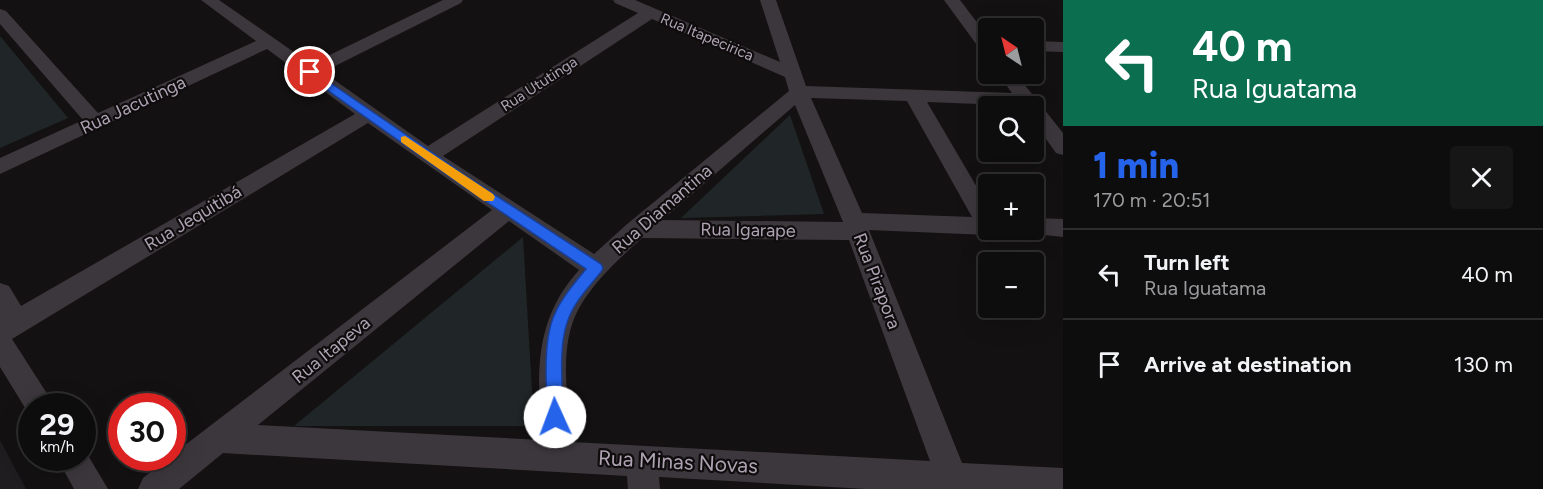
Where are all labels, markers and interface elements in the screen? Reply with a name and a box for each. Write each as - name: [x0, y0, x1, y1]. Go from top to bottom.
- street label: Rua Itapecirica: [658, 9, 756, 65]
- north arrow: [978, 18, 1044, 84]
- map controls: [978, 18, 1044, 318]
- text: 40 m: [1192, 21, 1292, 72]
- icon: left: [1093, 24, 1171, 102]
- pin: [284, 46, 335, 97]
- street label: Rua Ututinga: [497, 53, 581, 115]
- icon: arrive: [293, 55, 326, 88]
- street label: Rua Jacutinga: [77, 71, 189, 139]
- text: Rua Iguatama: [1192, 72, 1357, 105]
- button: search: [978, 96, 1044, 162]
- text: 1 min: [1093, 144, 1179, 187]
- button: close: [1450, 146, 1513, 209]
- street label: Rua Diamantina: [607, 160, 717, 258]
- button: +: [978, 174, 1044, 240]
- street label: Rua Jequitibá: [140, 180, 246, 256]
- text: 170 m · 20:51: [1093, 188, 1211, 212]
- street label: Rua Igarape: [700, 218, 796, 242]
- street label: Rua Pirapora: [849, 230, 905, 332]
- text: Turn left: [1144, 249, 1230, 276]
- button: −: [978, 252, 1044, 318]
- icon: left: [1093, 258, 1126, 291]
- text: 40 m: [1461, 261, 1513, 288]
- text: Rua Iguatama: [1144, 276, 1266, 300]
- street label: Rua Itapeva: [287, 312, 375, 388]
- icon: arrive: [1093, 348, 1126, 381]
- text: Arrive at destination: [1144, 351, 1352, 378]
- text: 130 m: [1454, 351, 1513, 378]
- position arrow: [523, 385, 587, 449]
- speed limit sign: 30: [108, 393, 186, 471]
- text: 29: [40, 406, 74, 443]
- text: km/h: [40, 438, 74, 456]
- street label: Rua Minas Novas: [597, 445, 759, 478]

